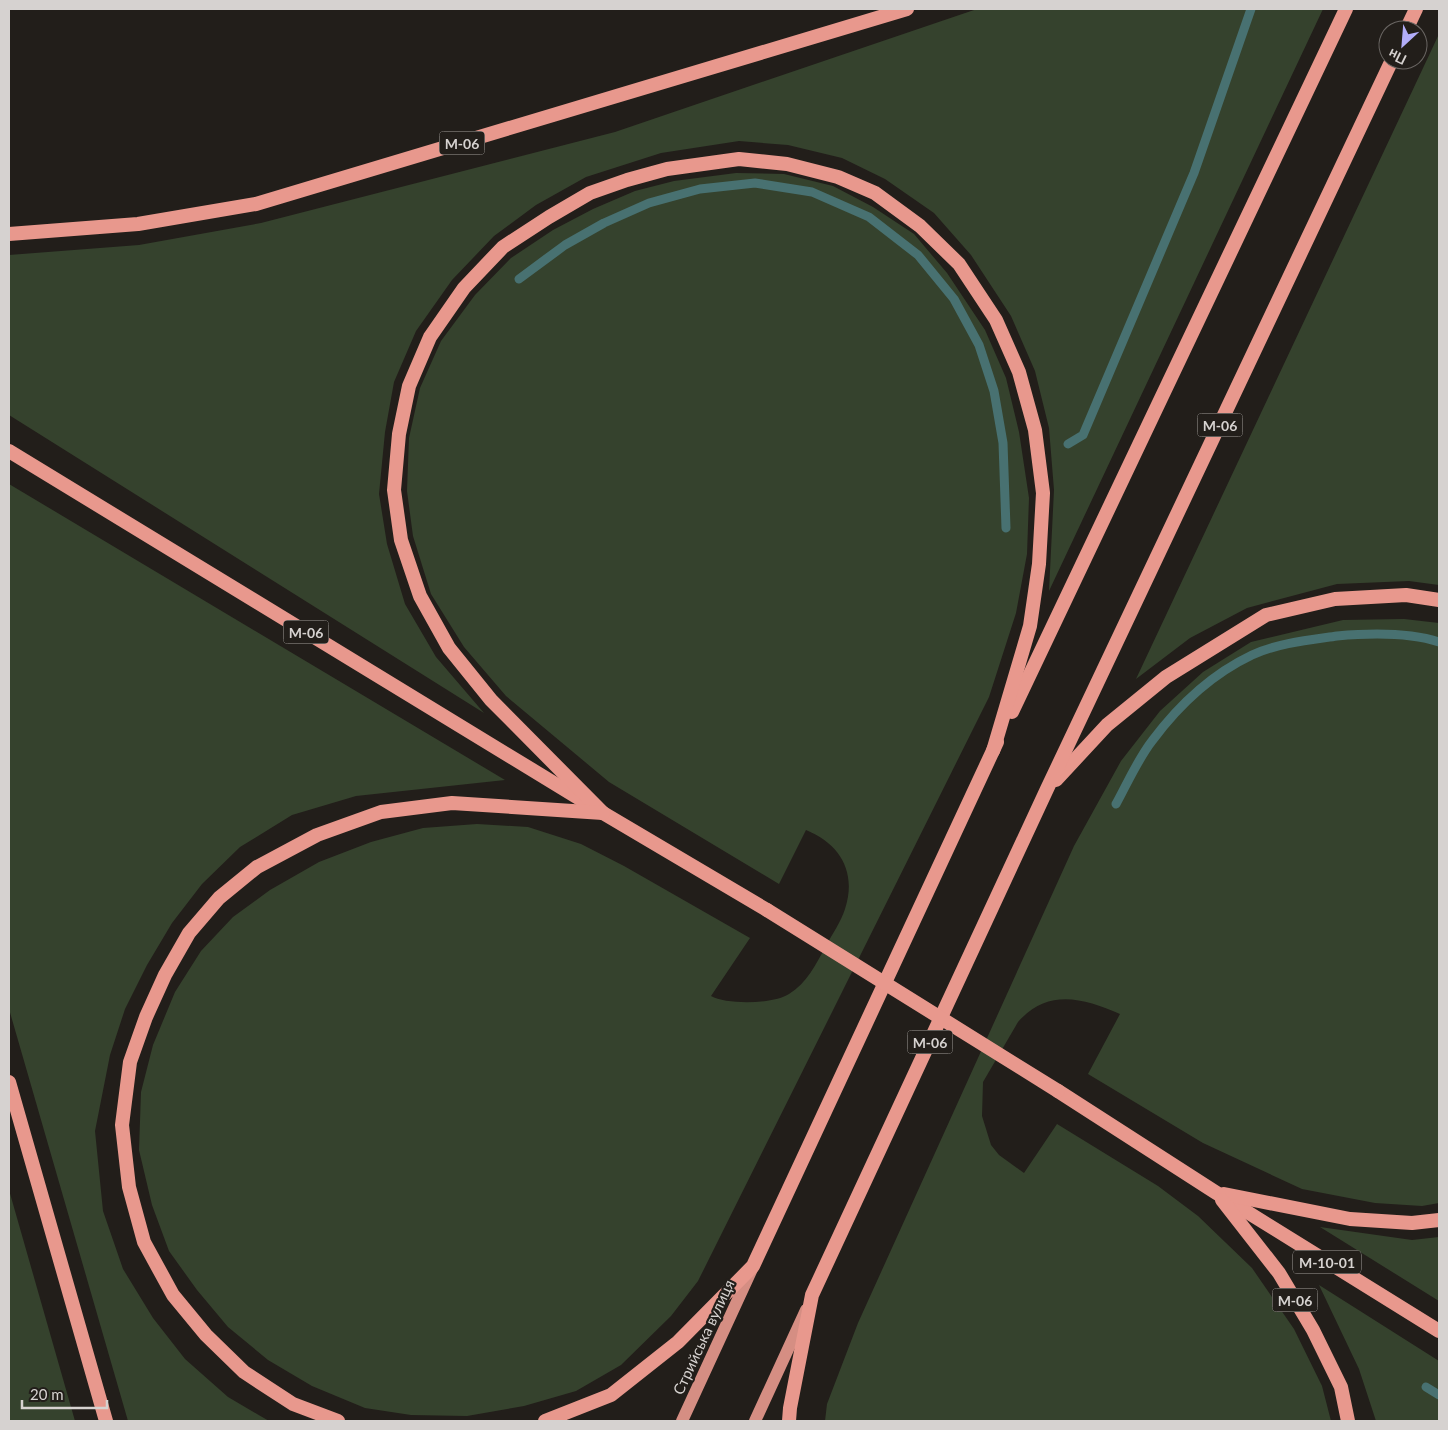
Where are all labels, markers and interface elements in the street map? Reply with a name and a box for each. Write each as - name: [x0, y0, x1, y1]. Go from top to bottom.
- north arrow: [1378, 20, 1428, 70]
- text: Пн: [1385, 45, 1409, 69]
- road number: М-06: [440, 132, 484, 154]
- road number: М-06: [1198, 414, 1242, 436]
- road number: М-06: [284, 620, 328, 644]
- road number: М-06: [908, 1030, 952, 1054]
- road number: М-10-01: [1293, 1250, 1361, 1274]
- street label: Стрийська вулиця: [669, 1277, 737, 1397]
- road number: М-06: [1272, 1288, 1318, 1312]
- scale bar: [22, 1378, 108, 1410]
- text: 20 m: [30, 1385, 64, 1403]

